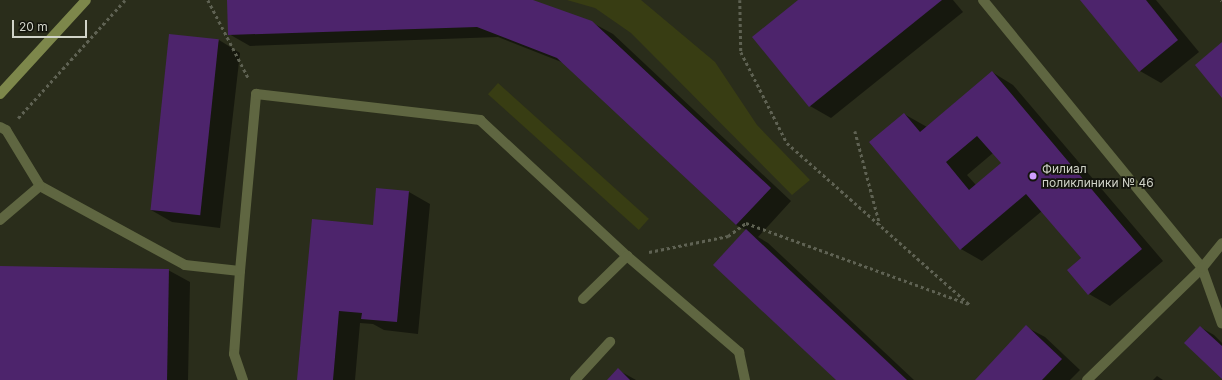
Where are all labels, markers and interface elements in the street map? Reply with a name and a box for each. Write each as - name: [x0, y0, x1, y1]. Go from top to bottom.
- scale bar: [14, 12, 89, 38]
- text: 20 m: [19, 19, 48, 34]
- place label: Филиал поликлиники № 46: [1042, 162, 1154, 190]
- marker: Филиал поликлиники № 46: [1027, 170, 1039, 182]

